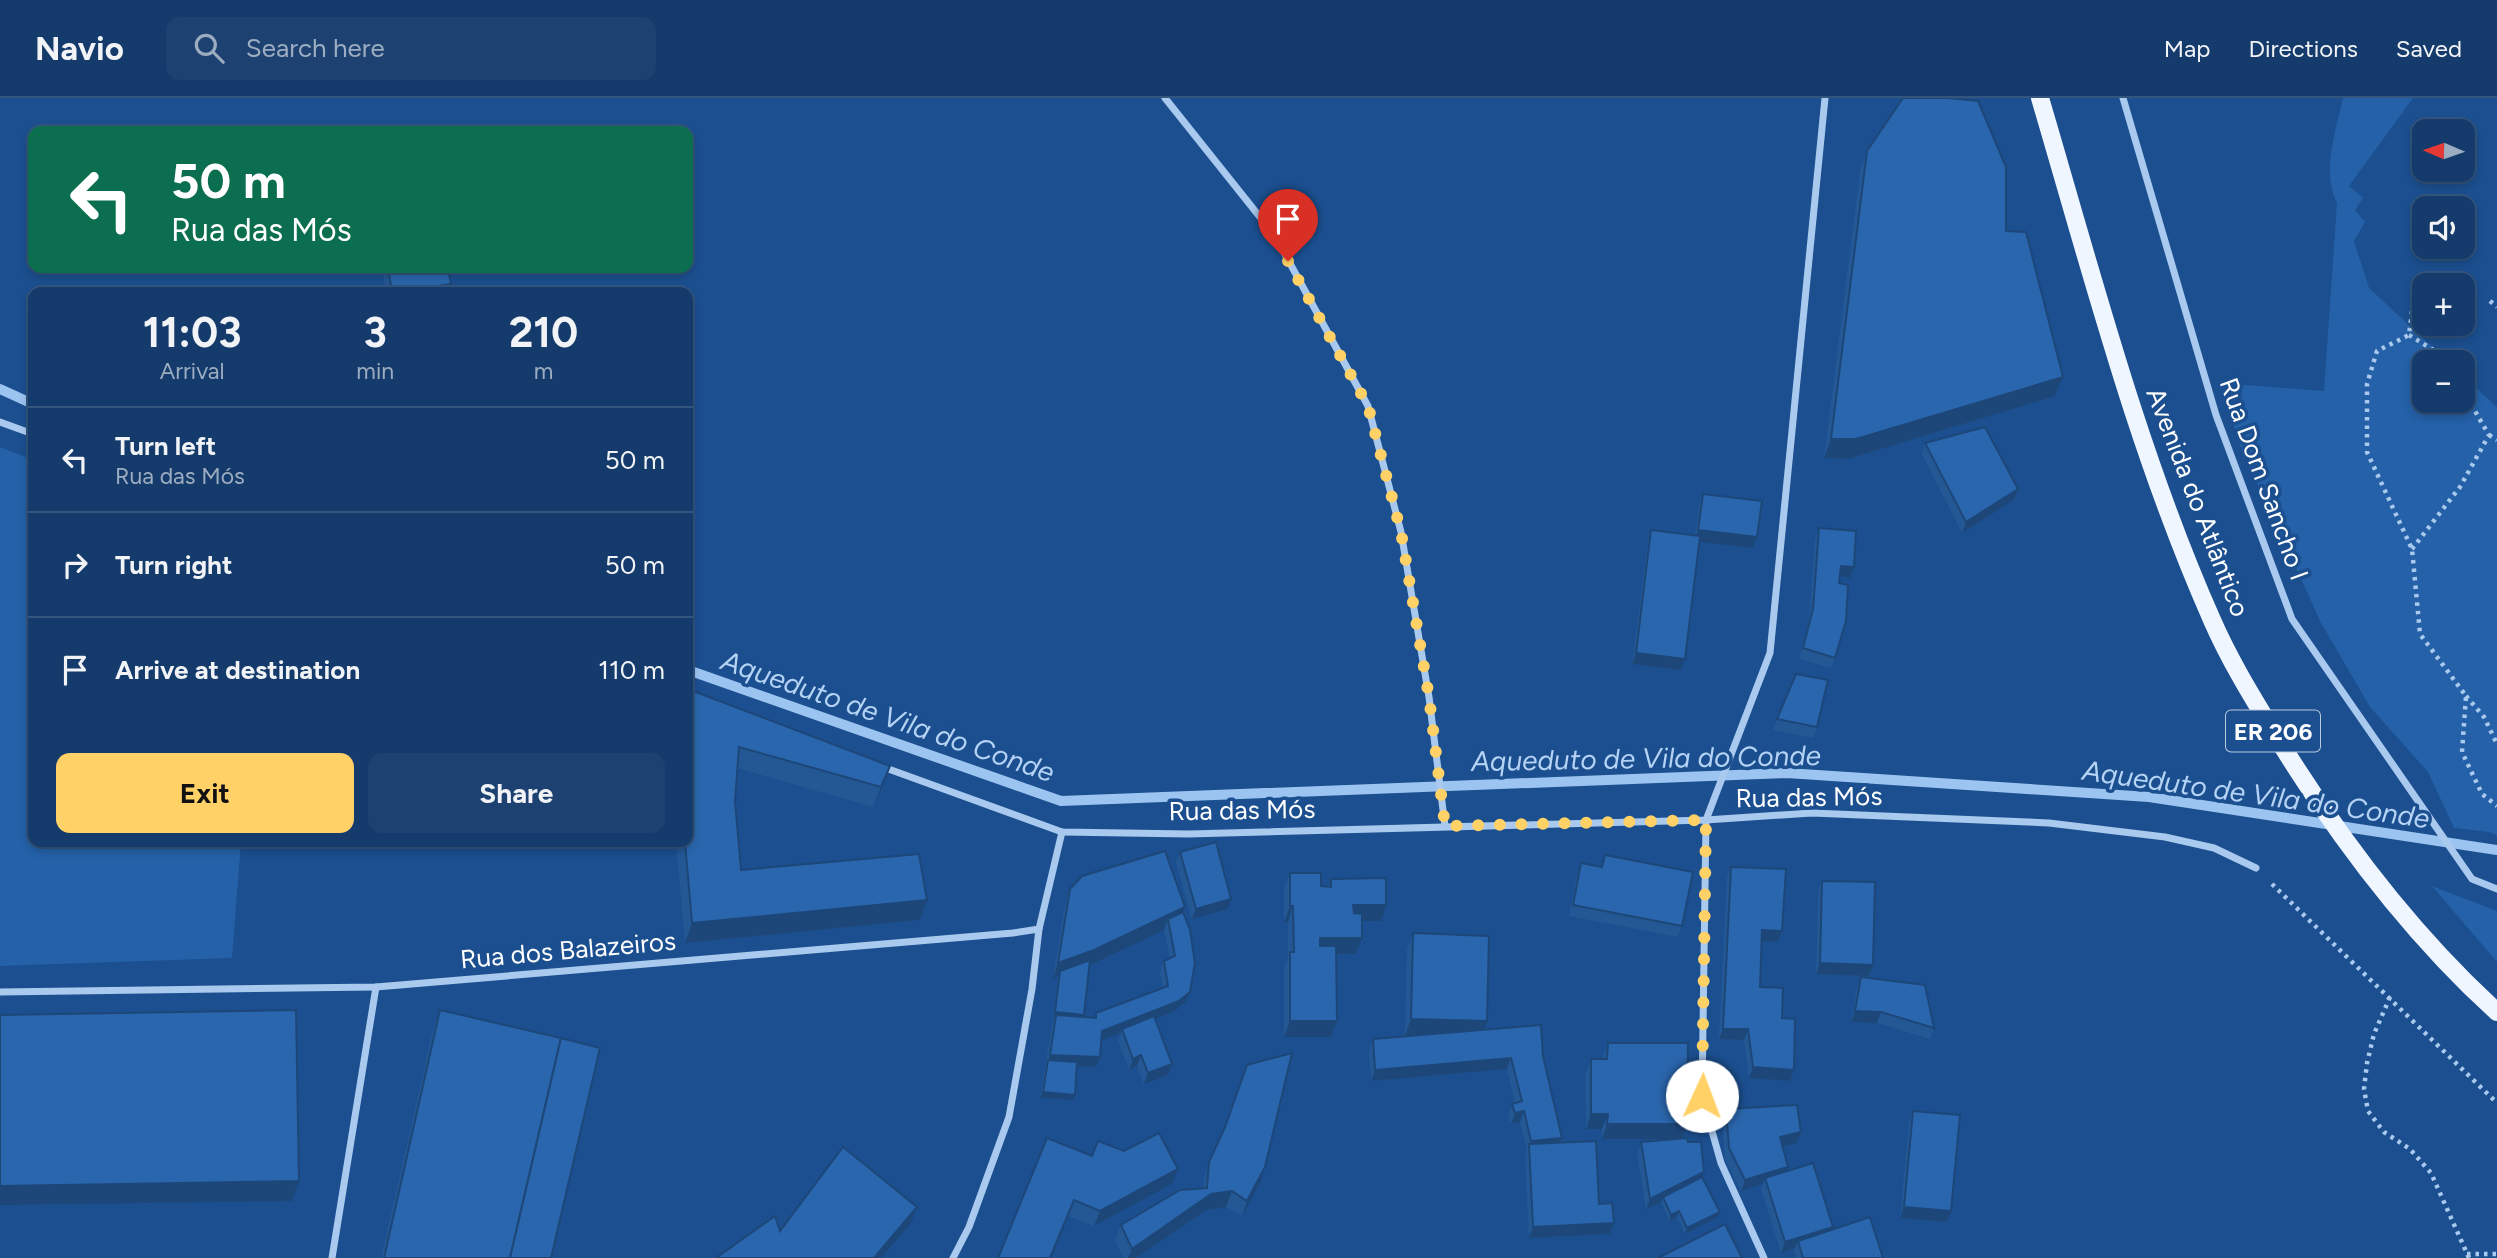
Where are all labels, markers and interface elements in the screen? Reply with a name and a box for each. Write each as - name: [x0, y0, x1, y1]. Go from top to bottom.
- search box: [166, 17, 656, 80]
- text: Navio: [35, 29, 124, 68]
- icon: search: [190, 29, 228, 67]
- text: Search here: [246, 32, 385, 64]
- text: Map: [2164, 34, 2210, 63]
- text: Directions: [2248, 34, 2358, 63]
- text: Saved: [2396, 34, 2462, 63]
- north arrow: [2412, 119, 2474, 182]
- map controls: [2412, 119, 2475, 413]
- text: 50 m: [171, 151, 286, 210]
- icon: left: [56, 154, 147, 245]
- pin: [1258, 189, 1318, 261]
- button: sound: [2412, 196, 2475, 259]
- icon: arrive: [1269, 200, 1307, 238]
- text: Rua das Mós: [171, 211, 352, 249]
- button: +: [2412, 273, 2475, 336]
- text: 11:03: [143, 307, 242, 358]
- text: 3: [364, 307, 387, 358]
- text: 210: [509, 307, 578, 358]
- button: −: [2412, 350, 2475, 413]
- text: Arrival: [160, 357, 225, 385]
- text: min: [356, 357, 394, 385]
- text: m: [534, 357, 553, 385]
- street label: Rua Dom Sancho I: [2213, 374, 2315, 584]
- street label: Avenida do Atlântico: [2140, 383, 2256, 621]
- text: Turn left: [115, 430, 216, 462]
- icon: left: [56, 441, 94, 479]
- text: 50 m: [605, 444, 665, 476]
- text: Rua das Mós: [115, 462, 245, 490]
- icon: right: [56, 546, 94, 584]
- text: Turn right: [115, 549, 232, 581]
- text: 50 m: [605, 549, 665, 581]
- water label: Aqueduto de Vila do Conde: [716, 643, 1059, 789]
- icon: arrive: [56, 651, 94, 689]
- text: Arrive at destination: [115, 654, 360, 686]
- text: 110 m: [598, 654, 665, 686]
- road number: ER 206: [2226, 710, 2320, 752]
- water label: Aqueduto de Vila do Conde: [1470, 738, 1821, 778]
- button: Exit: [56, 753, 354, 833]
- button: Share: [368, 753, 665, 833]
- water label: Aqueduto de Vila do Conde: [2079, 753, 2432, 835]
- street label: Rua das Mós: [1735, 780, 1883, 814]
- street label: Rua das Mós: [1168, 793, 1316, 827]
- street label: Rua dos Balazeiros: [459, 925, 677, 975]
- position arrow: [1665, 1059, 1739, 1133]

